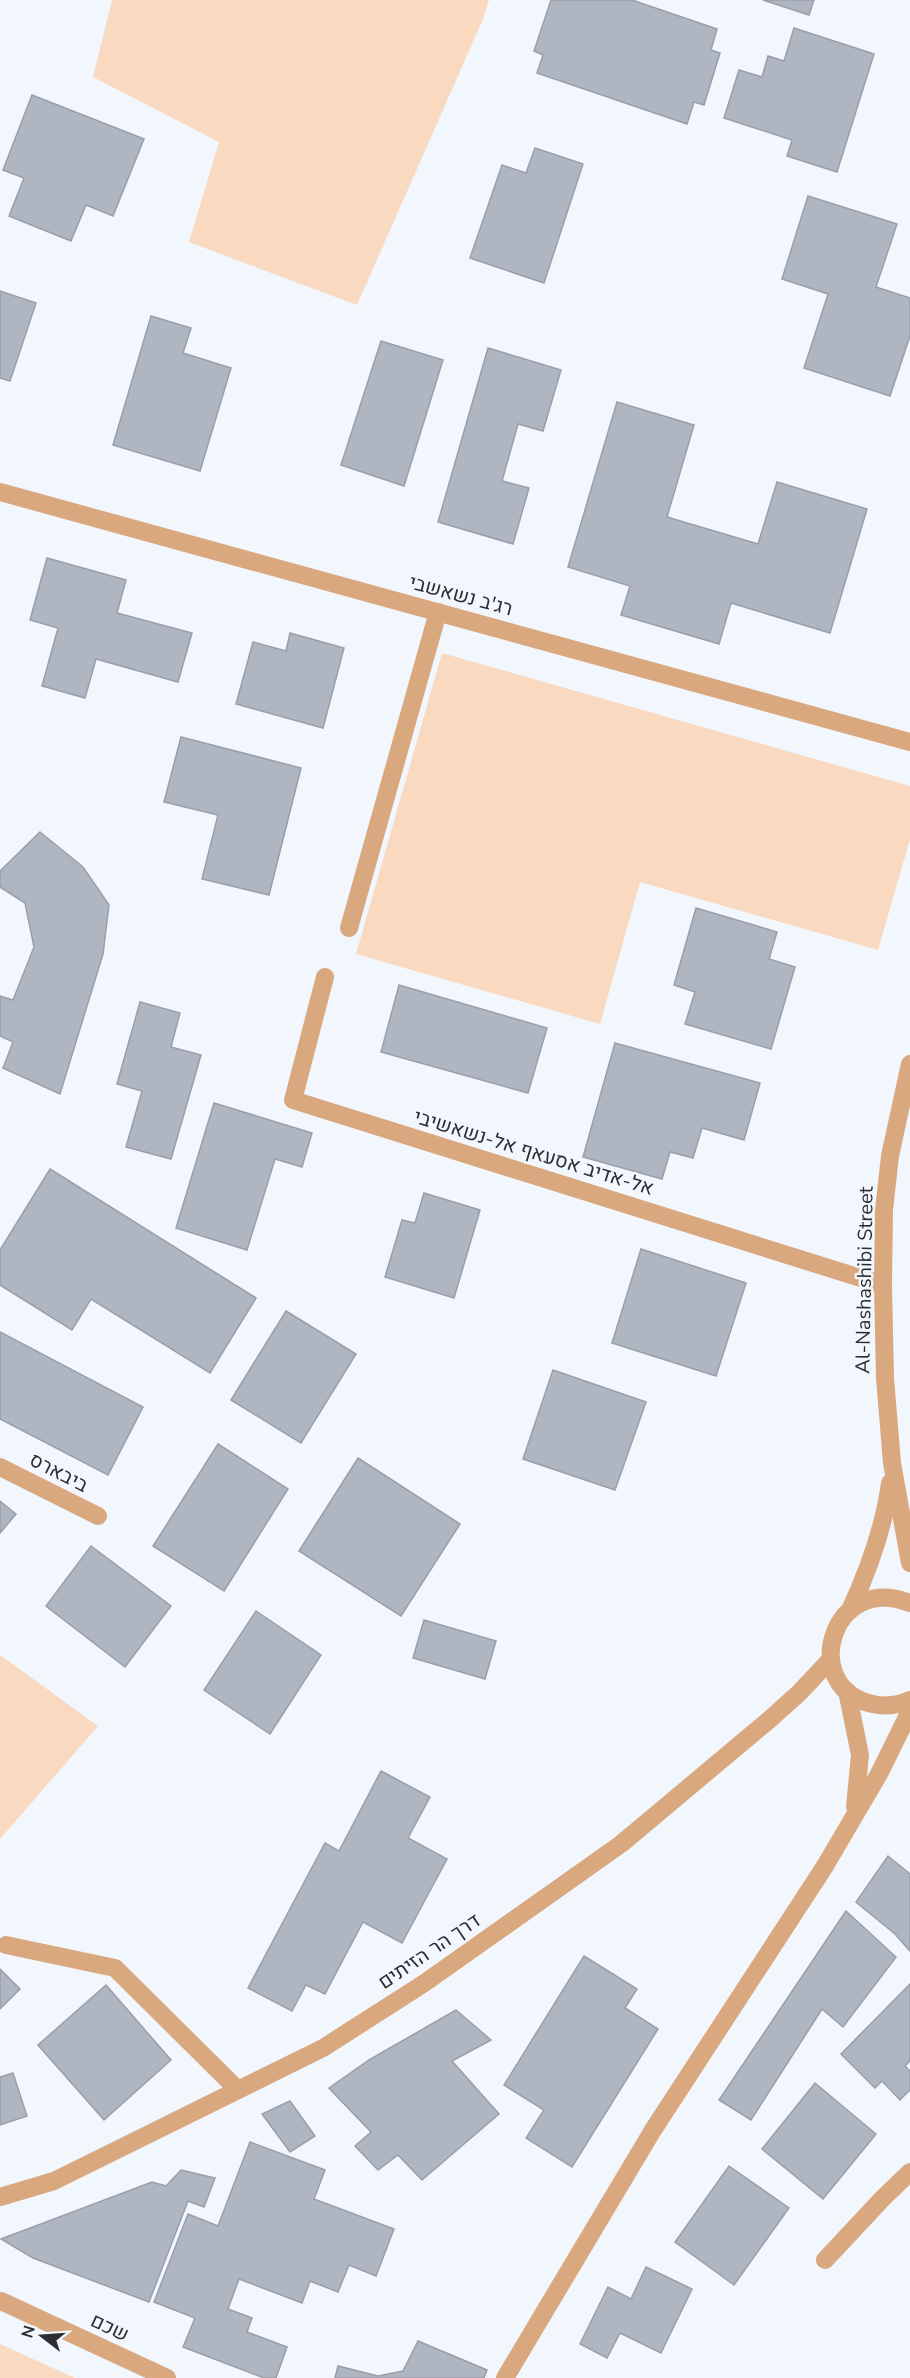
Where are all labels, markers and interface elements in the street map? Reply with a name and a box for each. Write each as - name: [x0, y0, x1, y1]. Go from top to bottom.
- street label: רג'ב נשאשבי: [406, 569, 516, 622]
- street label: אל-אדיב אסעאף אל-נשאשיבי: [411, 1103, 657, 1202]
- street label: Al-Nashashibi Street: [849, 1185, 880, 1374]
- street label: ביבארס: [25, 1446, 93, 1499]
- street label: דרך הר הזיתים: [373, 1907, 486, 1996]
- north arrow: [12, 2306, 72, 2366]
- street label: שכם: [86, 2307, 133, 2348]
- text: N: [16, 2323, 41, 2341]

